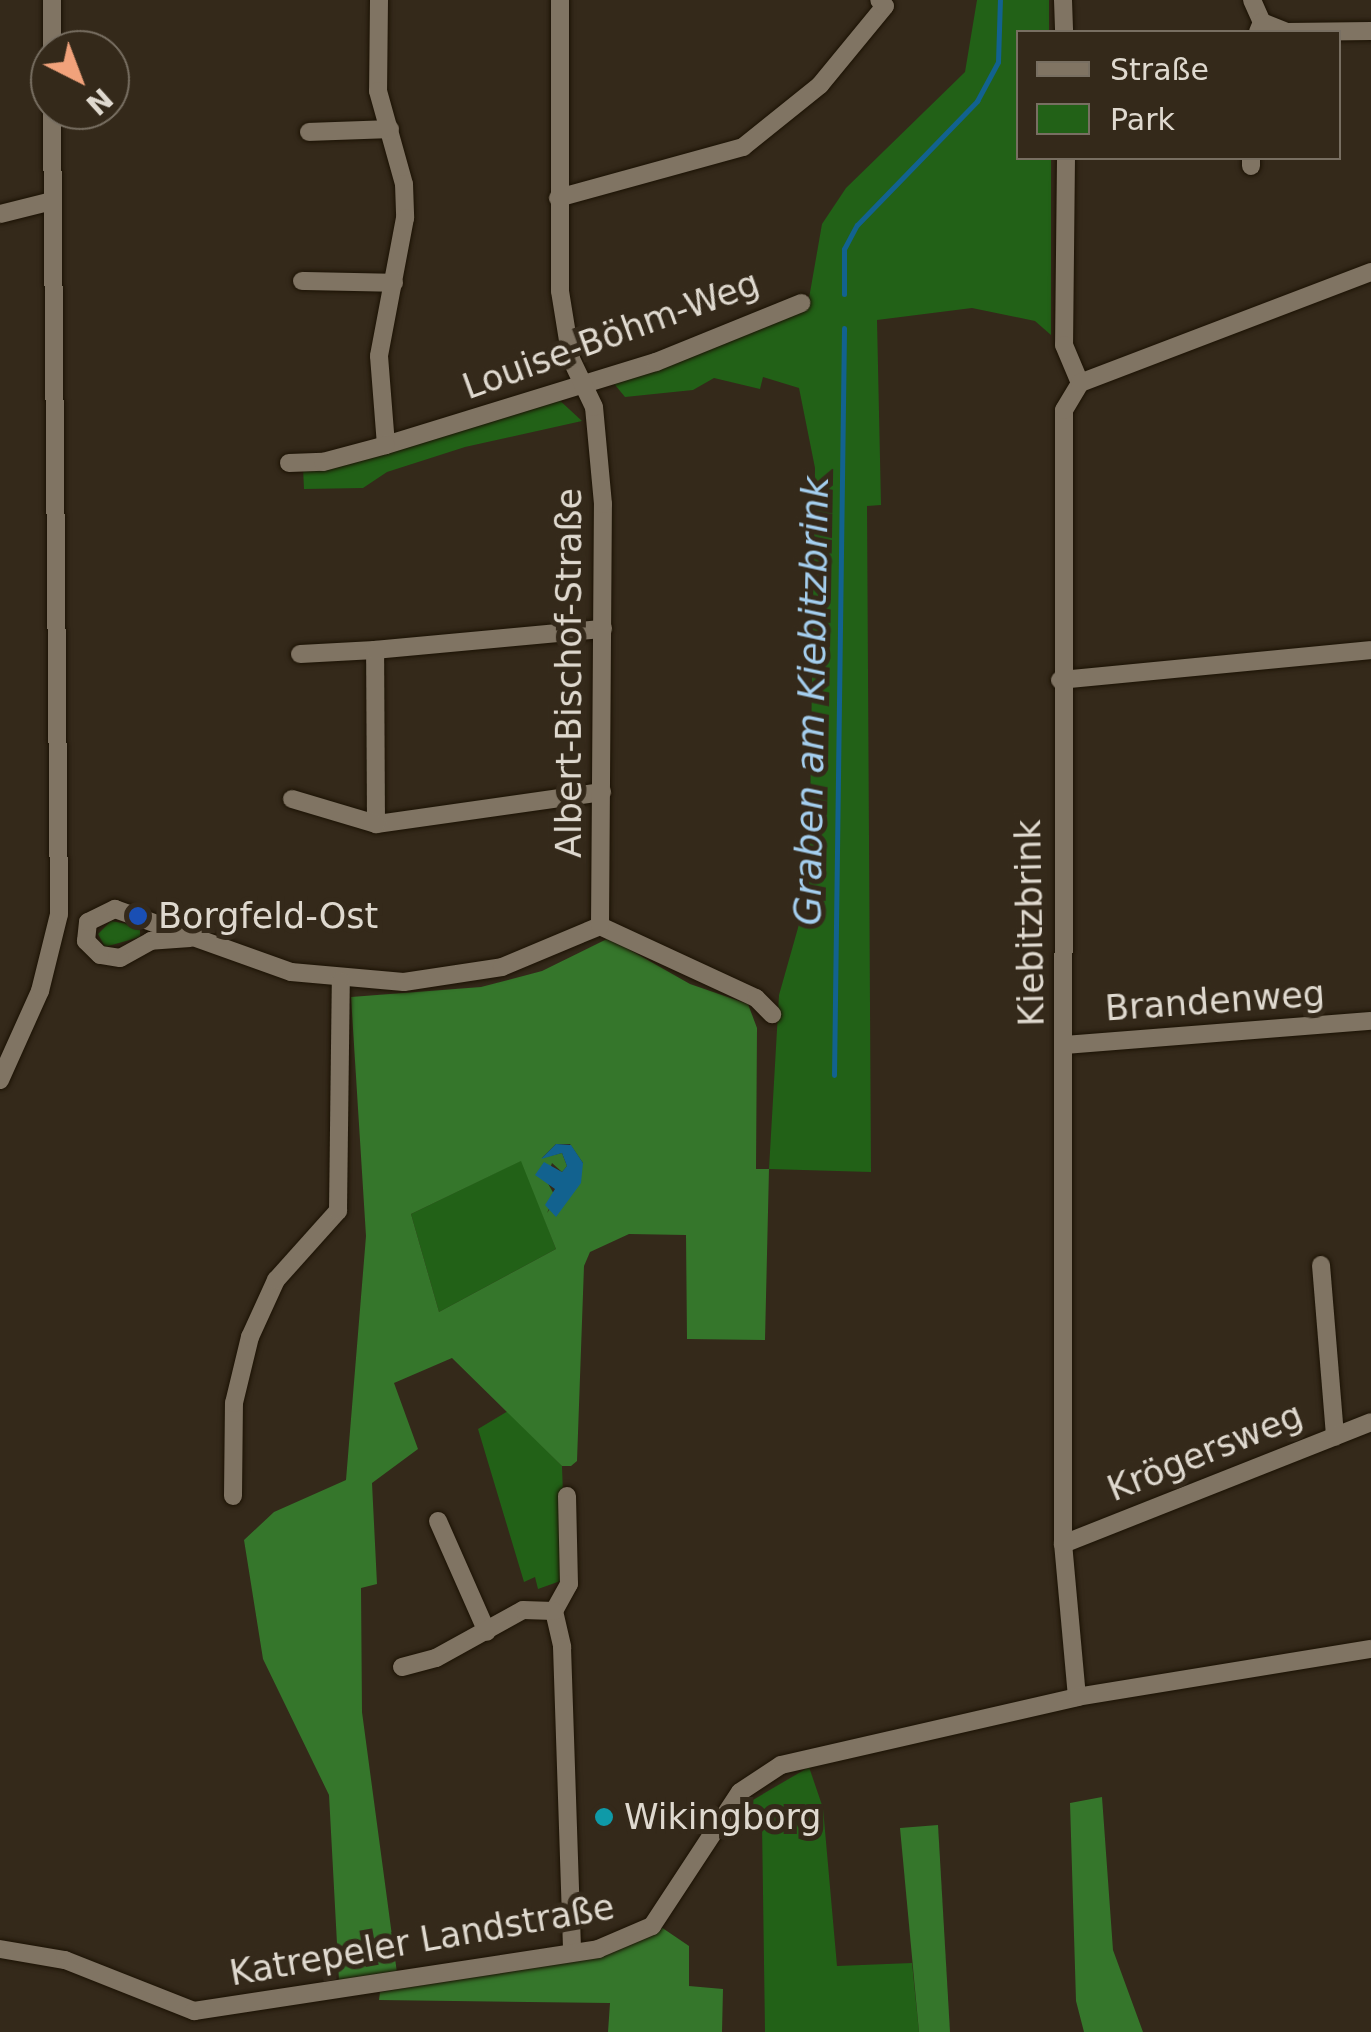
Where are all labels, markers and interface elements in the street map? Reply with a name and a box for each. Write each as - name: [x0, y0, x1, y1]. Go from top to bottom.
- north arrow: [30, 30, 130, 130]
- legend: [1016, 30, 1341, 160]
- text: Straße: [1110, 52, 1209, 87]
- text: N: [79, 81, 119, 121]
- text: Park: [1110, 102, 1175, 137]
- street label: Louise-Böhm-Weg: [457, 262, 765, 408]
- water label: Graben am Kiebitzbrink: [785, 476, 839, 926]
- street label: Albert-Bischof-Straße: [548, 488, 590, 858]
- street label: Kiebitzbrink: [1007, 819, 1053, 1027]
- place label: Borgfeld-Ost: [158, 895, 378, 937]
- marker: Borgfeld-Ost: [127, 905, 149, 927]
- street label: Brandenweg: [1104, 972, 1326, 1030]
- street label: Krögersweg: [1101, 1394, 1309, 1510]
- place label: Wikingborg: [624, 1796, 822, 1838]
- marker: Wikingborg: [593, 1806, 615, 1828]
- street label: Katrepeler Landstraße: [226, 1885, 618, 1995]

